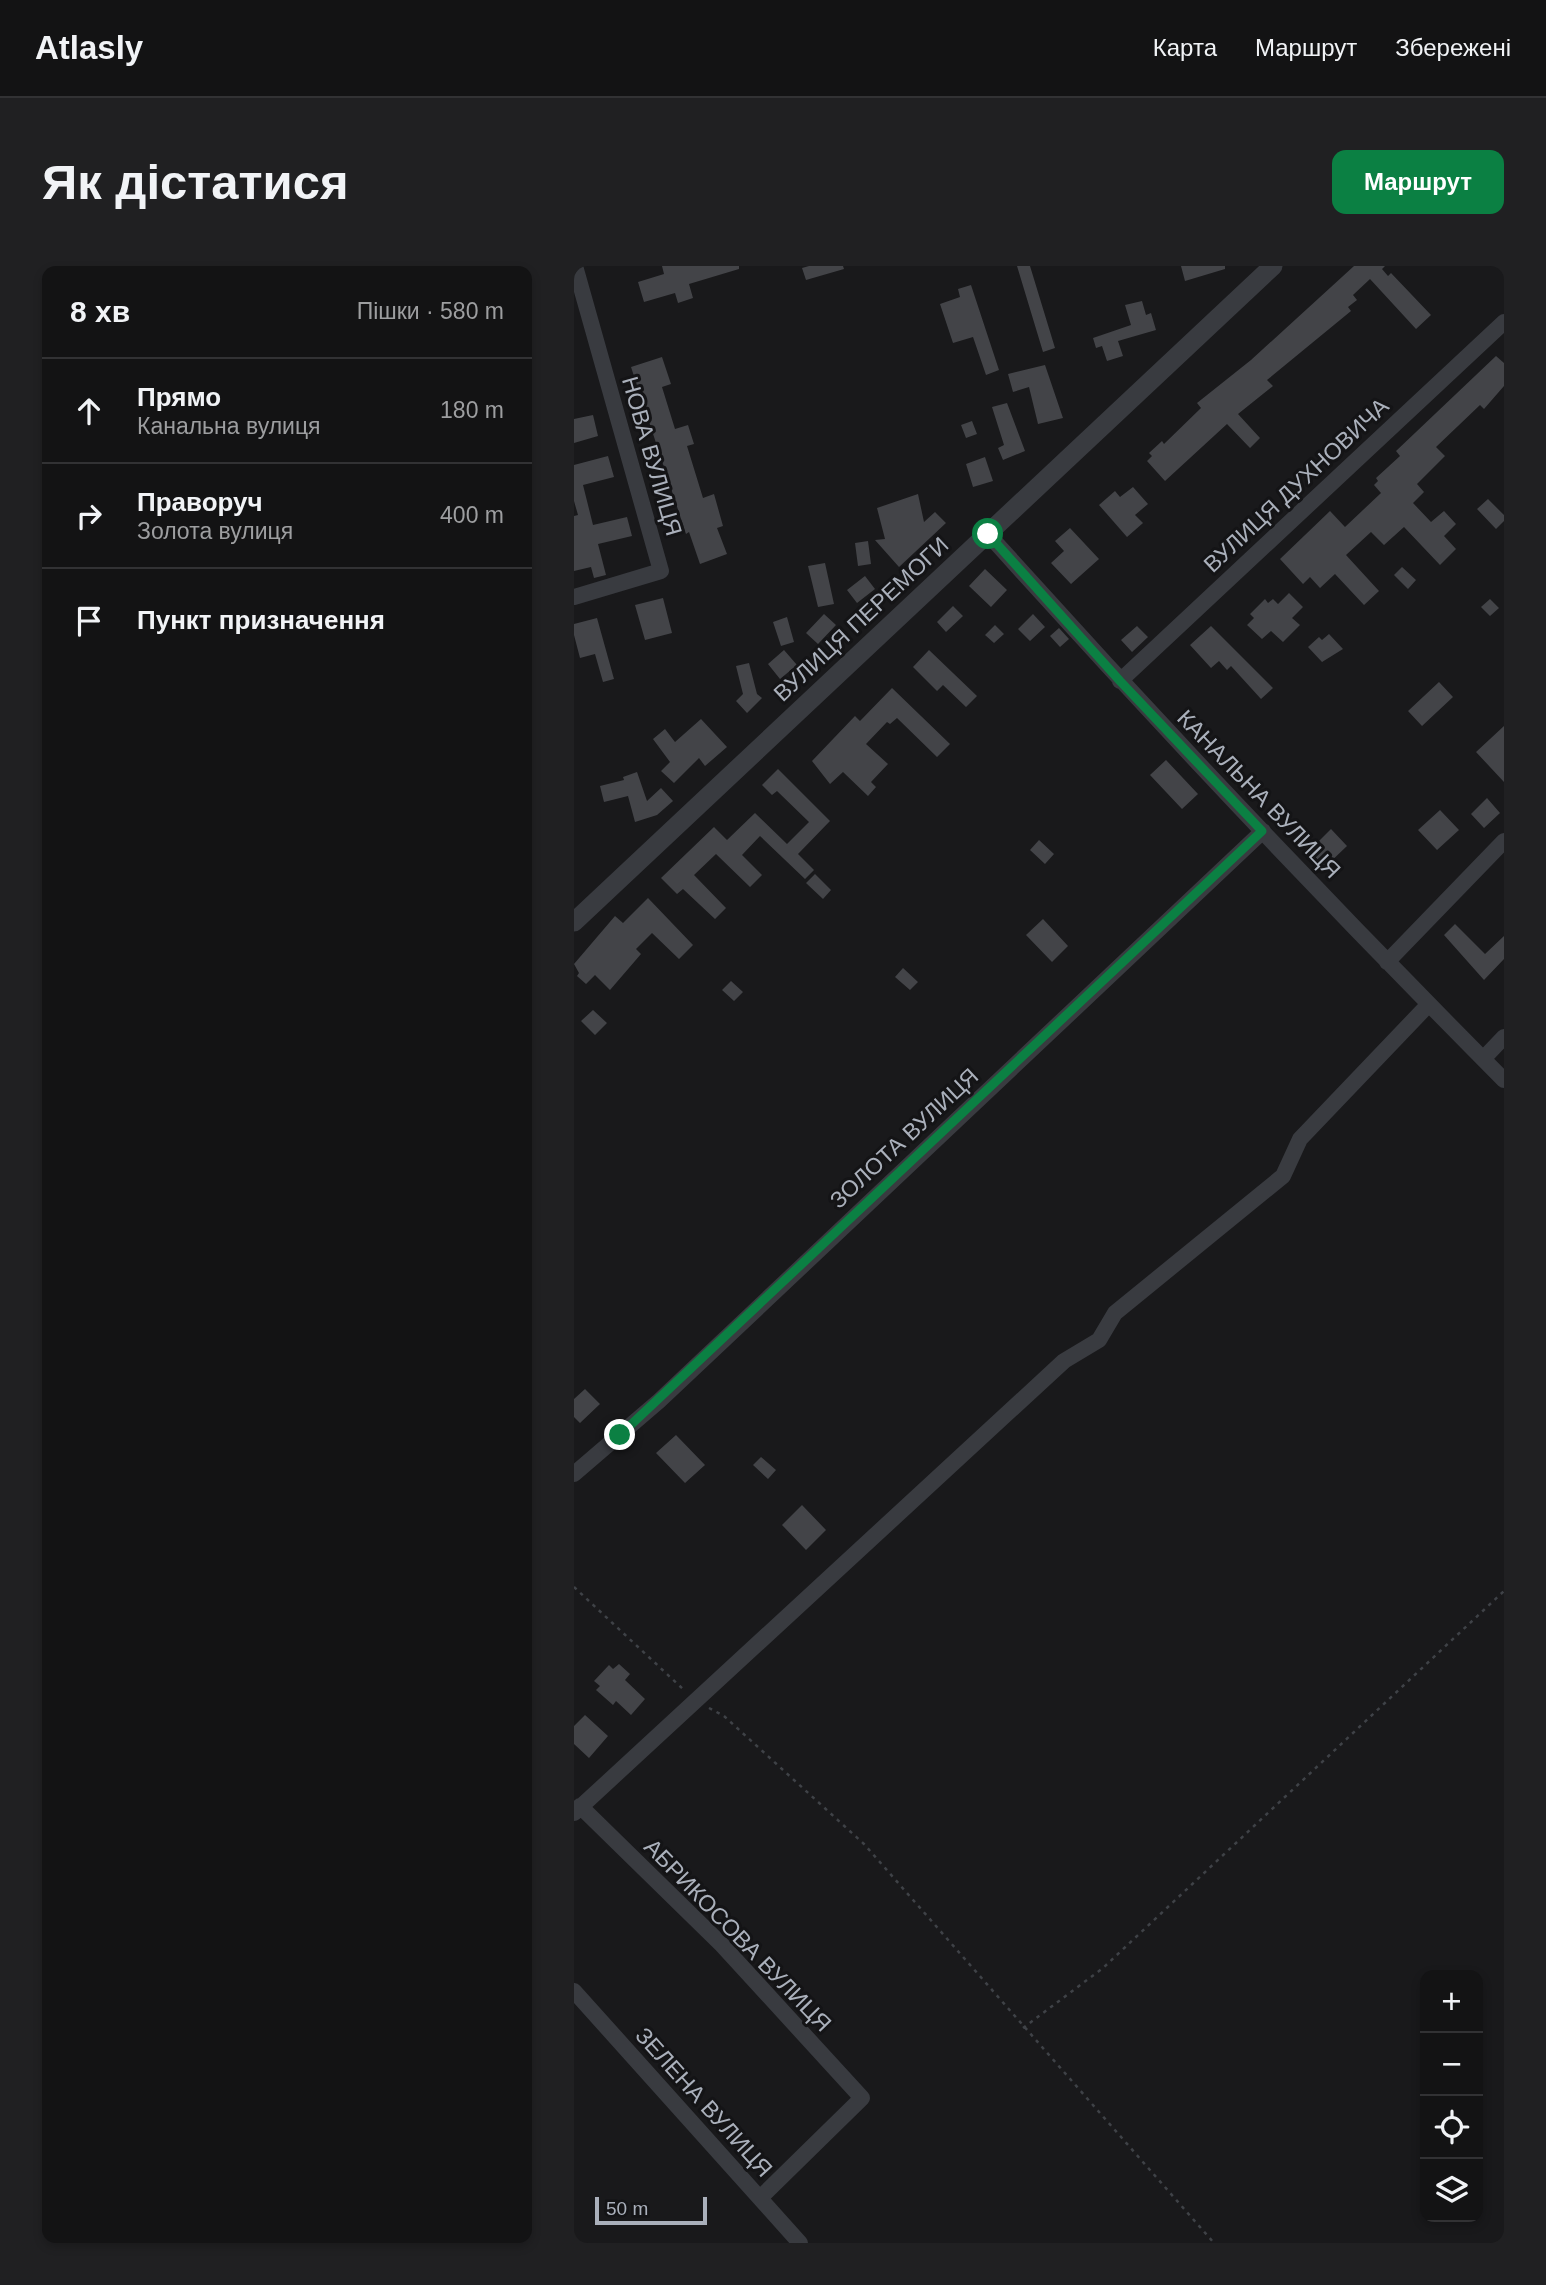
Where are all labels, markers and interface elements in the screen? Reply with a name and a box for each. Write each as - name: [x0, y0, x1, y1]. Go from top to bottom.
- text: Atlasly: [35, 29, 143, 66]
- text: Карта: [1153, 34, 1217, 61]
- text: Маршрут: [1255, 34, 1357, 61]
- text: Збережені: [1395, 34, 1511, 61]
- button: Маршрут: [1332, 150, 1504, 214]
- text: Як дістатися: [42, 155, 349, 209]
- text: 8 хв: [70, 295, 130, 328]
- text: Пішки · 580 m: [357, 298, 504, 324]
- street label: НОВА ВУЛИЦЯ: [617, 373, 687, 539]
- text: Прямо: [137, 382, 221, 412]
- icon: ahead: [70, 392, 108, 430]
- street label: ВУЛИЦЯ ДУХНОВИЧА: [1198, 392, 1394, 577]
- text: 180 m: [440, 397, 504, 423]
- text: Канальна вулиця: [137, 413, 321, 439]
- text: Праворуч: [137, 487, 263, 517]
- icon: right: [70, 497, 108, 535]
- text: 400 m: [440, 502, 504, 528]
- text: Золота вулиця: [137, 518, 293, 544]
- route start: [972, 518, 1003, 549]
- street label: ВУЛИЦЯ ПЕРЕМОГИ: [769, 532, 953, 706]
- icon: arrive: [70, 602, 108, 640]
- text: Пункт призначення: [137, 605, 385, 635]
- street label: КАНАЛЬНА ВУЛИЦЯ: [1172, 705, 1346, 883]
- street label: ЗОЛОТА ВУЛИЦЯ: [825, 1063, 983, 1213]
- route end: [604, 1419, 635, 1450]
- street label: АБРИКОСОВА ВУЛИЦЯ: [639, 1833, 837, 2037]
- map controls: [1420, 1970, 1483, 2222]
- button: +: [1420, 1970, 1483, 2033]
- street label: ЗЕЛЕНА ВУЛИЦЯ: [630, 2022, 778, 2182]
- button: −: [1420, 2033, 1483, 2096]
- button: locate: [1420, 2096, 1483, 2159]
- button: layers: [1420, 2159, 1483, 2222]
- scale bar: [595, 2194, 707, 2226]
- text: 50 m: [606, 2198, 648, 2219]

